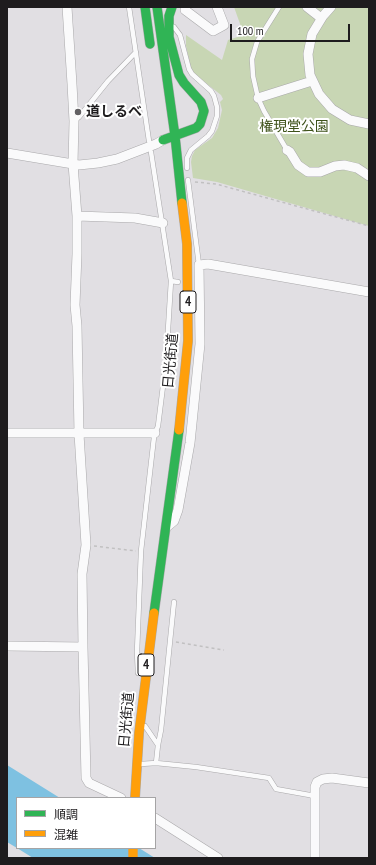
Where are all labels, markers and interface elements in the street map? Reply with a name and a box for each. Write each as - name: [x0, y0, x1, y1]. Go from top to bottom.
- scale bar: [232, 16, 352, 42]
- text: 100 m: [237, 23, 264, 38]
- place label: 道しるべ: [86, 104, 142, 120]
- marker: 道しるべ: [73, 107, 83, 117]
- park label: 権現堂公園: [259, 119, 329, 135]
- road number: 4: [180, 291, 196, 313]
- street label: 日光街道: [160, 332, 182, 390]
- road number: 4: [138, 654, 154, 676]
- street label: 日光街道: [116, 691, 138, 749]
- legend: [16, 797, 156, 849]
- text: 順調: [54, 807, 78, 822]
- text: 混雑: [54, 827, 78, 842]

